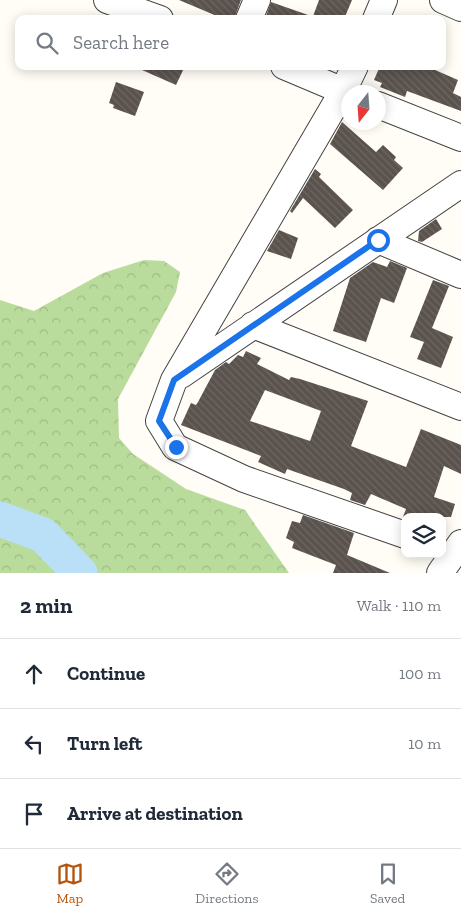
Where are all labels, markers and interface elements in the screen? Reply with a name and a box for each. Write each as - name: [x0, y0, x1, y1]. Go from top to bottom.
- search box: [15, 15, 446, 70]
- icon: search: [33, 29, 61, 57]
- text: Search here: [73, 31, 169, 54]
- north arrow: [341, 85, 386, 130]
- route start: [367, 229, 390, 252]
- route end: [165, 436, 188, 459]
- map controls: [401, 513, 446, 558]
- button: layers: [401, 513, 446, 558]
- text: 2 min: [20, 593, 72, 618]
- text: Walk · 110 m: [357, 596, 441, 615]
- icon: ahead: [20, 660, 48, 688]
- text: Continue: [67, 662, 145, 685]
- text: 100 m: [399, 664, 441, 683]
- icon: left: [20, 730, 48, 758]
- text: Turn left: [67, 732, 142, 755]
- text: 10 m: [408, 734, 441, 753]
- icon: arrive: [20, 800, 48, 828]
- text: Arrive at destination: [67, 802, 243, 825]
- tab: Map: [56, 860, 84, 907]
- tab: Directions: [195, 860, 259, 907]
- tab: Saved: [370, 860, 405, 907]

